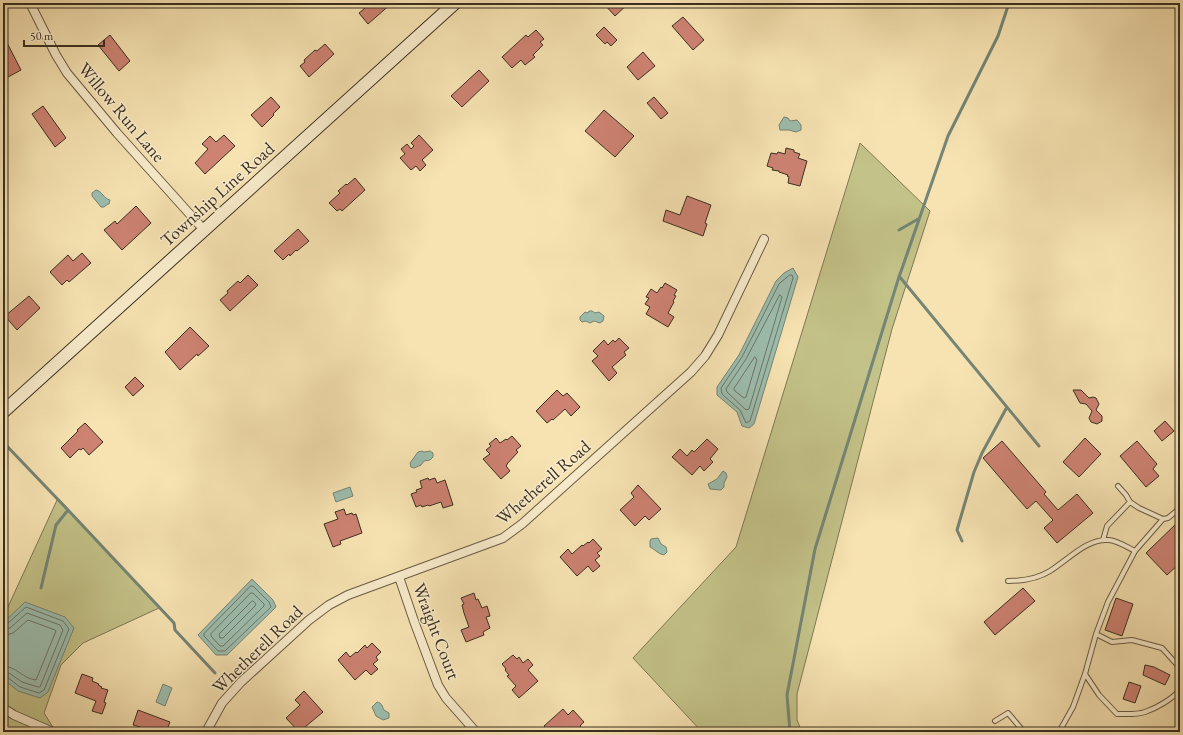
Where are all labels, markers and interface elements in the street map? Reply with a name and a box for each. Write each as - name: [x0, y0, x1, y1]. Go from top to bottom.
- scale bar: [24, 22, 104, 48]
- text: 50 m: [30, 28, 54, 44]
- street label: Willow Run Lane: [74, 57, 170, 167]
- street label: Township Line Road: [155, 136, 280, 251]
- street label: Whetherell Road: [491, 434, 596, 529]
- street label: Wraight Court: [408, 579, 466, 683]
- street label: Whetherell Road: [207, 599, 308, 698]

